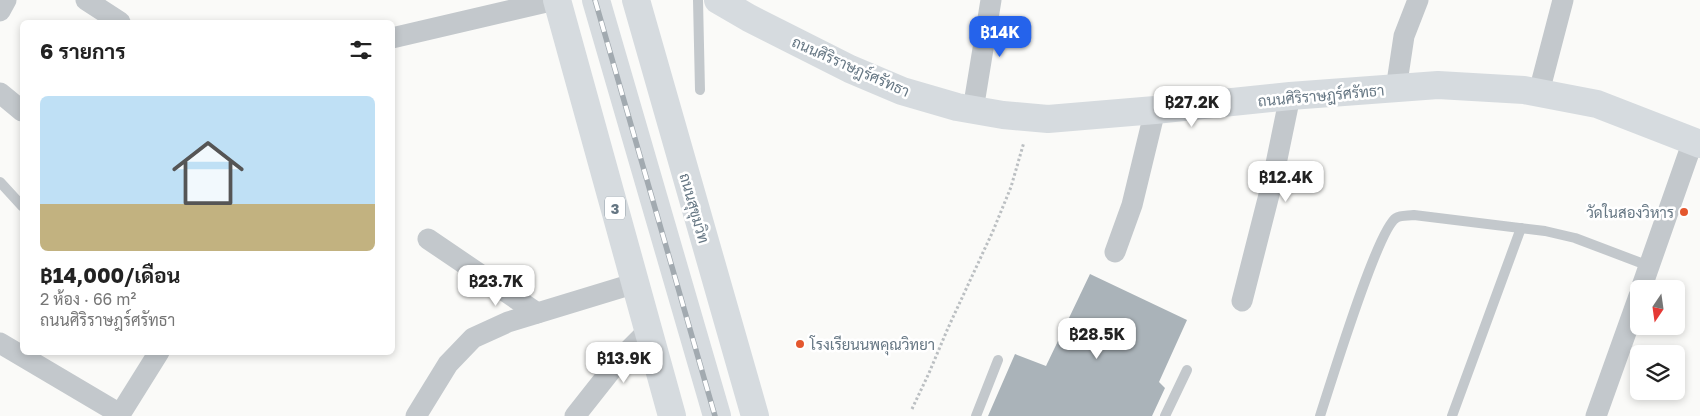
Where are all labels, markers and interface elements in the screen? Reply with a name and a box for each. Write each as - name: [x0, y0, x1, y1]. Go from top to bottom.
- pin: ฿14K: [970, 15, 1030, 58]
- text: ฿14K: [980, 22, 1020, 42]
- street label: ถนนศิริราษฎร์ศรัทธา: [789, 32, 913, 102]
- icon: filters: [347, 36, 375, 64]
- text: 6 รายการ: [40, 38, 126, 64]
- street label: ถนนศิริราษฎร์ศรัทธา: [1257, 81, 1385, 111]
- pin: ฿27.2K: [1151, 86, 1233, 128]
- text: ฿27.2K: [1165, 92, 1219, 112]
- icon: home: [163, 128, 253, 218]
- pin: ฿12.4K: [1245, 160, 1327, 203]
- text: ฿12.4K: [1259, 167, 1313, 187]
- street label: ถนนสุขุมวิท: [674, 171, 714, 246]
- road number: 3: [605, 197, 625, 220]
- place label: วัดในสองวิหาร: [1586, 203, 1674, 221]
- marker: วัดในสองวิหาร: [1678, 206, 1690, 218]
- text: ฿14,000/เดือน: [40, 262, 180, 288]
- pin: ฿23.7K: [455, 264, 537, 307]
- text: ฿23.7K: [469, 271, 523, 291]
- north arrow: [1630, 280, 1685, 335]
- map controls: [1630, 280, 1685, 400]
- text: 2 ห้อง · 66 m²: [40, 289, 136, 309]
- text: ถนนศิริราษฎร์ศรัทธา: [40, 310, 175, 330]
- pin: ฿28.5K: [1056, 318, 1138, 360]
- text: ฿28.5K: [1069, 324, 1125, 344]
- place label: โรงเรียนนพคุณวิทยา: [809, 335, 935, 356]
- marker: โรงเรียนนพคุณวิทยา: [794, 338, 806, 350]
- pin: ฿13.9K: [583, 342, 665, 384]
- button: layers: [1630, 345, 1685, 400]
- text: ฿13.9K: [597, 348, 651, 368]

